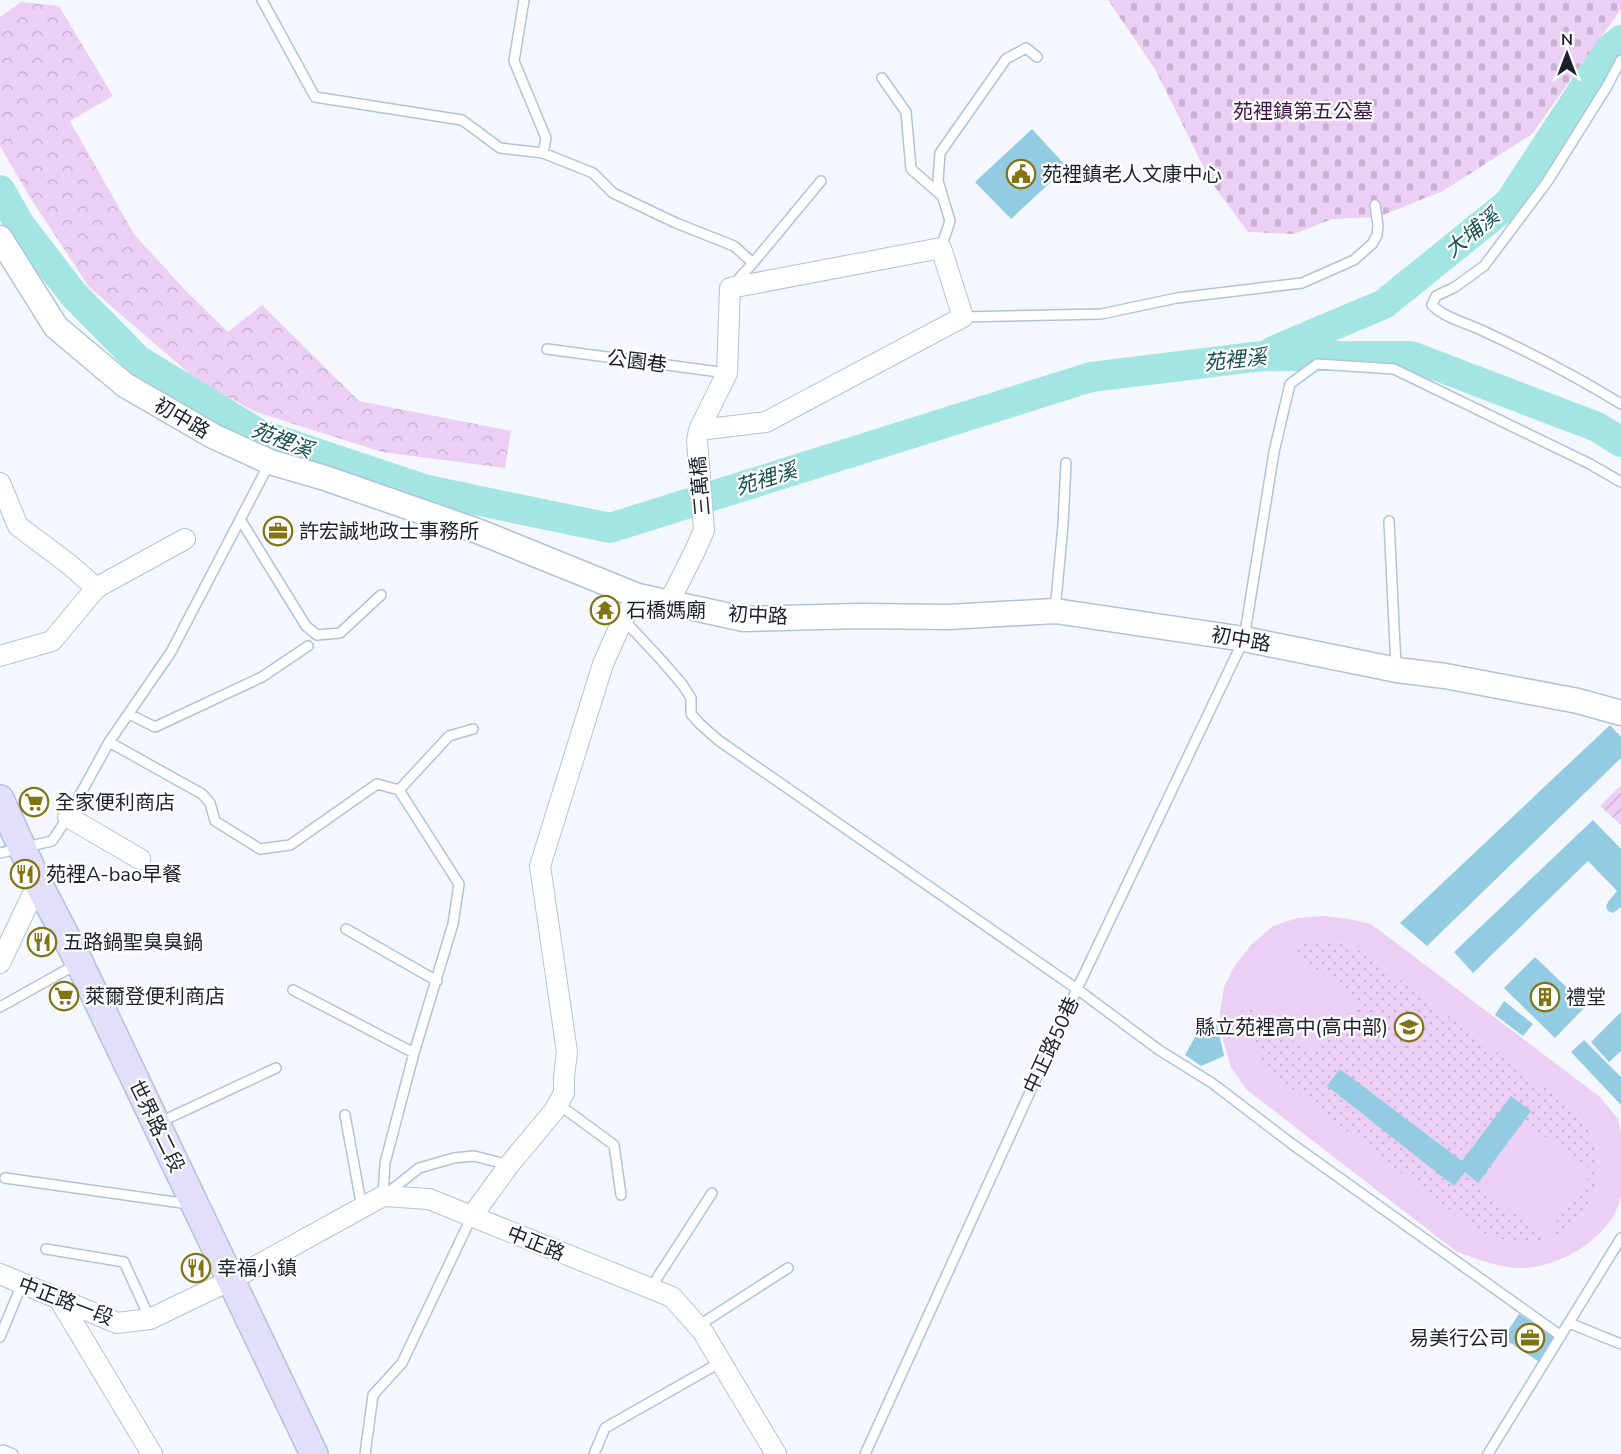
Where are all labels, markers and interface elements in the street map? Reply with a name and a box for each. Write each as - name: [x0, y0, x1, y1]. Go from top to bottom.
- north arrow: [1537, 24, 1597, 84]
- text: N: [1561, 29, 1573, 51]
- park label: 苑裡鎮第五公墓: [1233, 98, 1373, 125]
- public building icon: 苑裡鎮老人文康中心: [1005, 158, 1037, 190]
- place label: 苑裡鎮老人文康中心: [1042, 161, 1222, 188]
- water label: 大埔溪: [1439, 200, 1508, 264]
- water label: 苑裡溪: [1202, 342, 1271, 377]
- street label: 公園巷: [606, 344, 668, 379]
- street label: 初中路: [149, 392, 214, 445]
- water label: 苑裡溪: [248, 416, 319, 465]
- street label: 三萬橋: [684, 455, 717, 517]
- water label: 苑裡溪: [732, 456, 803, 502]
- office icon: 許宏誠地政士事務所: [262, 515, 294, 547]
- place label: 許宏誠地政士事務所: [299, 518, 479, 545]
- temple icon: 石橋媽廟: [589, 594, 621, 626]
- place label: 石橋媽廟: [626, 597, 706, 624]
- street label: 初中路: [727, 600, 789, 631]
- street label: 初中路: [1209, 621, 1273, 658]
- supermarket icon: 全家便利商店: [18, 786, 50, 818]
- place label: 全家便利商店: [55, 789, 175, 816]
- restaurant icon: 苑裡A-bao早餐: [9, 858, 41, 890]
- place label: 苑裡A-bao早餐: [46, 861, 182, 888]
- restaurant icon: 五路鍋聖臭臭鍋: [26, 926, 58, 958]
- place label: 五路鍋聖臭臭鍋: [63, 929, 203, 956]
- supermarket icon: 萊爾登便利商店: [48, 980, 80, 1012]
- building icon: 禮堂: [1529, 981, 1561, 1013]
- place label: 萊爾登便利商店: [85, 983, 225, 1010]
- place label: 禮堂: [1566, 984, 1606, 1011]
- street label: 中正路50巷: [1017, 992, 1086, 1098]
- school or university icon: 縣立苑裡高中(高中部): [1393, 1011, 1425, 1043]
- place label: 縣立苑裡高中(高中部): [1195, 1014, 1388, 1041]
- street label: 世界路二段: [122, 1075, 191, 1177]
- street label: 中正路: [503, 1220, 569, 1267]
- restaurant icon: 幸福小鎮: [180, 1252, 212, 1284]
- place label: 幸福小鎮: [217, 1255, 297, 1282]
- street label: 中正路一段: [14, 1271, 117, 1332]
- office icon: 易美行公司: [1514, 1322, 1546, 1354]
- place label: 易美行公司: [1409, 1325, 1509, 1352]

